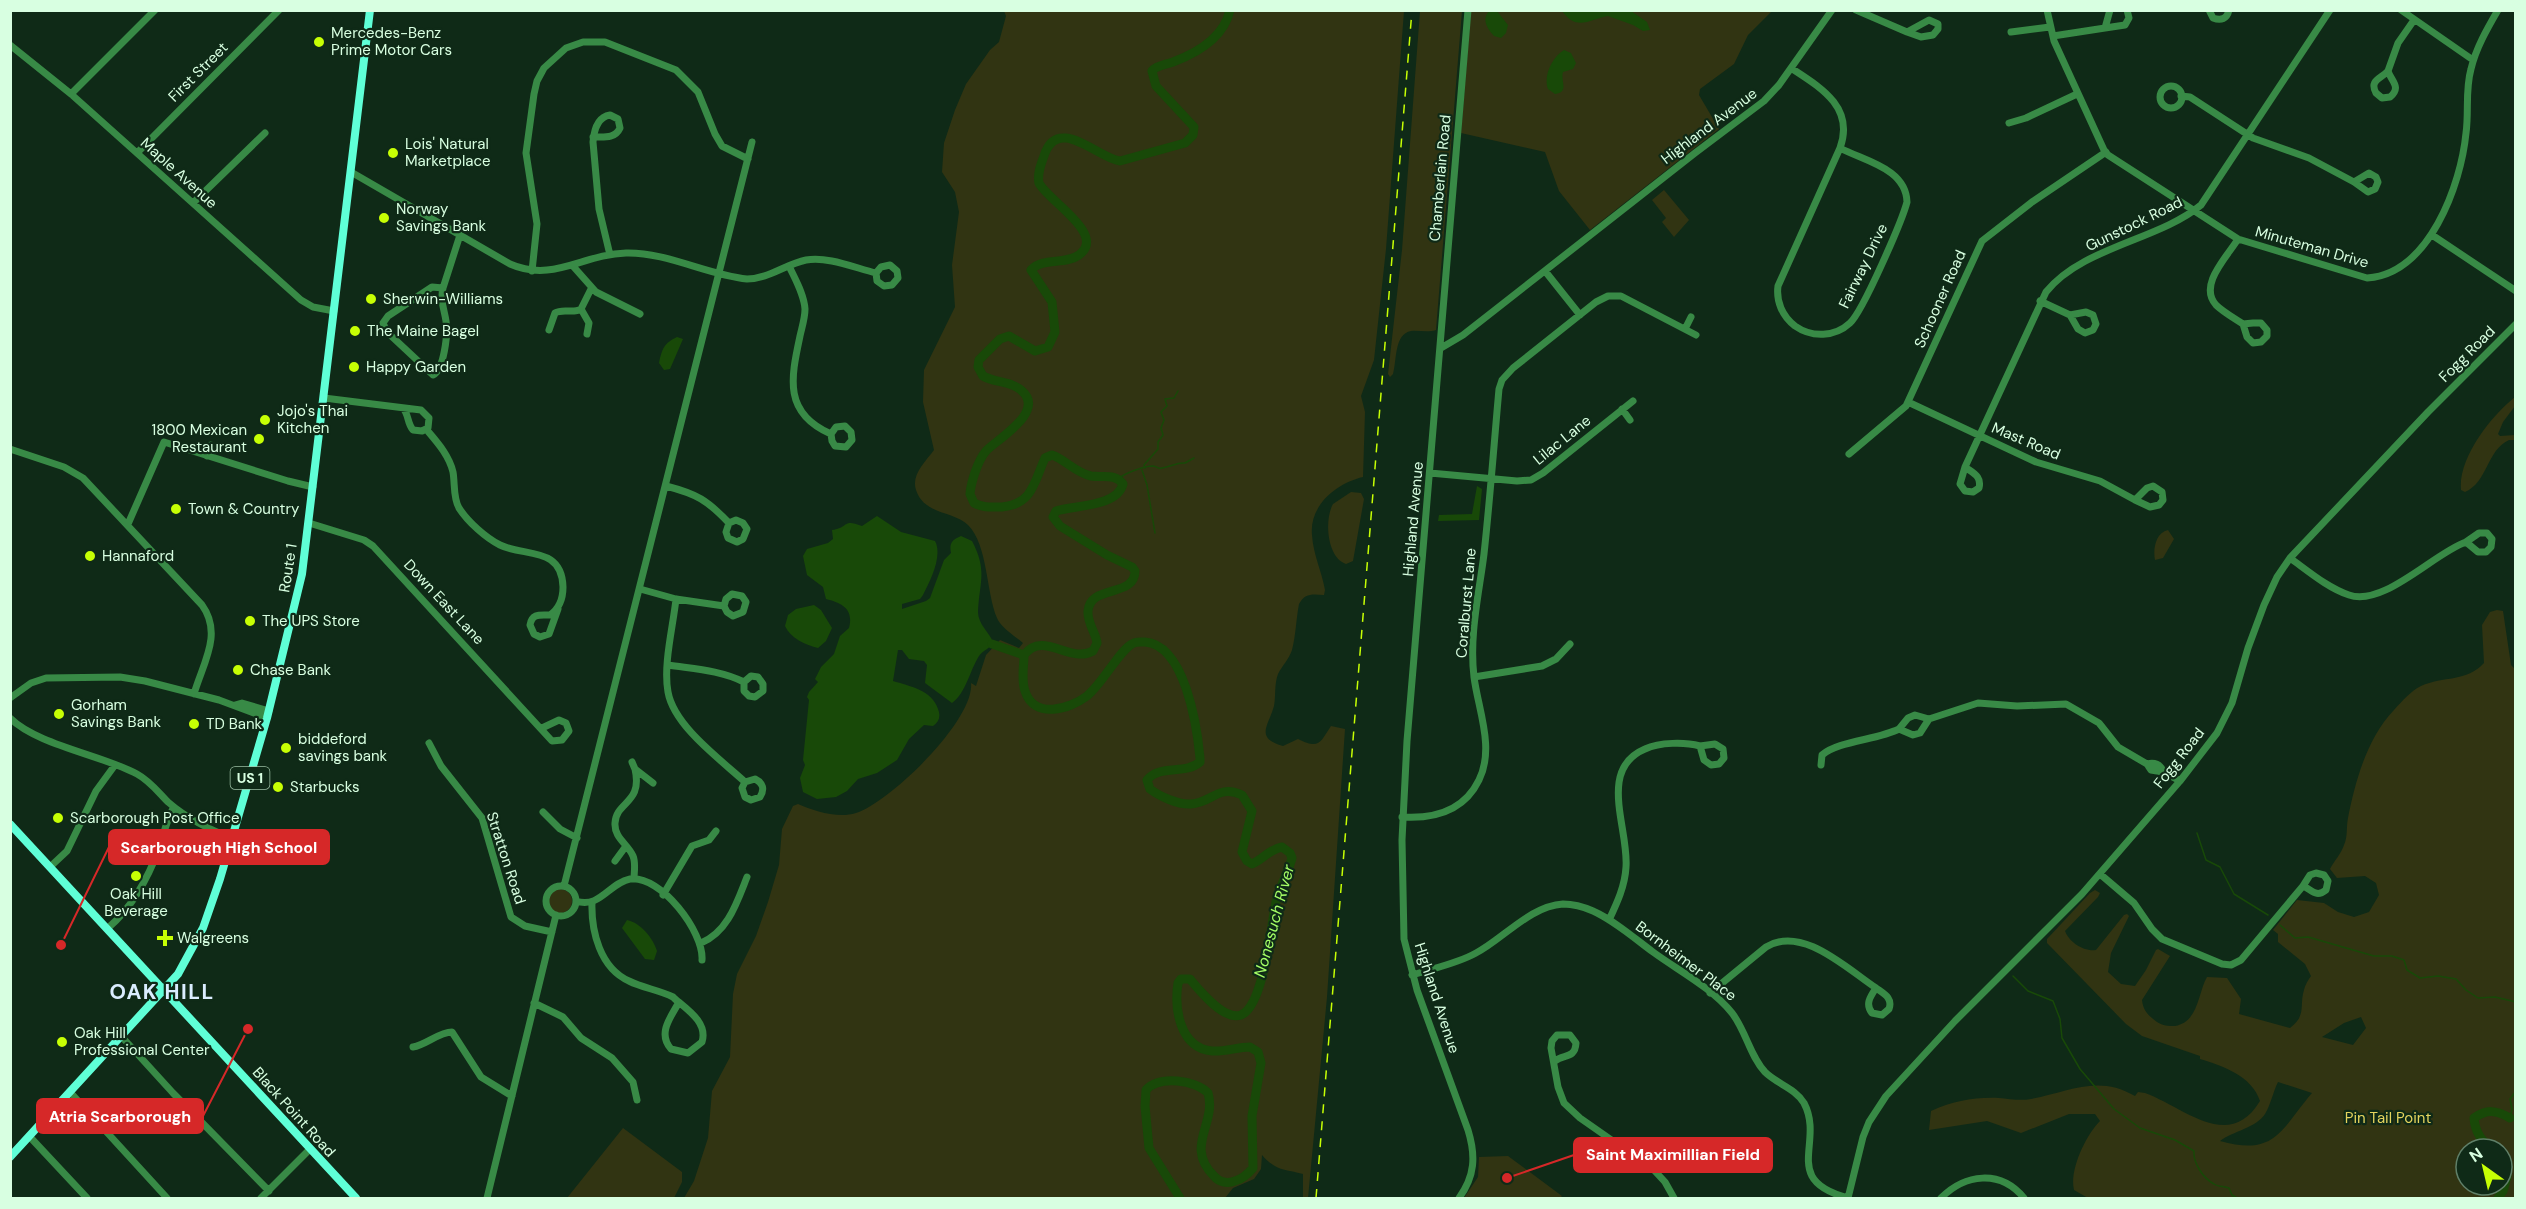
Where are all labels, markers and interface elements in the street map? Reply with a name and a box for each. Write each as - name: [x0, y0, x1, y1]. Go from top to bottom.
- place label: Mercedes-Benz Prime Motor Cars: [331, 23, 452, 60]
- marker: Mercedes-Benz Prime Motor Cars: [312, 35, 326, 49]
- street label: First Street: [164, 38, 232, 106]
- street label: Highland Avenue: [1657, 83, 1761, 169]
- street label: Chamberlain Road: [1425, 114, 1455, 242]
- street label: Maple Avenue: [136, 133, 222, 213]
- place label: Lois' Natural Marketplace: [405, 134, 491, 171]
- marker: Lois' Natural Marketplace: [386, 146, 400, 160]
- street label: Gunstock Road: [2082, 192, 2186, 256]
- place label: Norway Savings Bank: [396, 199, 486, 236]
- marker: Norway Savings Bank: [377, 211, 391, 225]
- street label: Fairway Drive: [1834, 220, 1892, 312]
- street label: Minuteman Drive: [2253, 221, 2371, 273]
- street label: Schooner Road: [1909, 247, 1971, 351]
- place label: Sherwin-Williams: [383, 289, 503, 309]
- marker: Sherwin-Williams: [364, 292, 378, 306]
- place label: The Maine Bagel: [367, 321, 479, 341]
- street label: Fogg Road: [2434, 321, 2500, 387]
- marker: The Maine Bagel: [348, 324, 362, 338]
- place label: Happy Garden: [366, 357, 466, 377]
- marker: Happy Garden: [347, 360, 361, 374]
- place label: Jojo's Thai Kitchen: [277, 401, 348, 438]
- street label: Lilac Lane: [1529, 411, 1595, 469]
- marker: Jojo's Thai Kitchen: [258, 413, 272, 427]
- street label: Mast Road: [1989, 418, 2063, 464]
- place label: 1800 Mexican Restaurant: [152, 420, 247, 457]
- marker: 1800 Mexican Restaurant: [252, 432, 266, 446]
- street label: Highland Avenue: [1398, 461, 1428, 577]
- place label: Town & Country: [188, 499, 300, 519]
- marker: Town & Country: [169, 502, 183, 516]
- street label: Route 1: [274, 542, 302, 594]
- place label: Hannaford: [102, 546, 174, 566]
- street label: Coralburst Lane: [1451, 547, 1481, 659]
- marker: Hannaford: [83, 549, 97, 563]
- street label: Down East Lane: [399, 555, 489, 649]
- place label: The UPS Store: [262, 611, 360, 631]
- marker: The UPS Store: [243, 614, 257, 628]
- place label: Chase Bank: [250, 660, 331, 680]
- marker: Chase Bank: [231, 663, 245, 677]
- place label: Gorham Savings Bank: [71, 695, 161, 732]
- marker: Gorham Savings Bank: [52, 707, 66, 721]
- place label: TD Bank: [206, 714, 263, 734]
- marker: TD Bank: [187, 717, 201, 731]
- street label: Fogg Road: [2149, 723, 2209, 793]
- place label: biddeford savings bank: [298, 729, 388, 766]
- marker: biddeford savings bank: [279, 741, 293, 755]
- road number: US 1: [230, 767, 270, 789]
- place label: Starbucks: [290, 777, 360, 797]
- marker: Starbucks: [271, 780, 285, 794]
- place label: Scarborough Post Office: [70, 808, 240, 828]
- street label: Stratton Road: [482, 809, 530, 907]
- marker: Scarborough Post Office: [51, 811, 65, 825]
- callout: Scarborough High School: [109, 830, 329, 864]
- text: Scarborough High School: [121, 837, 317, 858]
- water label: Nonesuch River: [1249, 861, 1299, 980]
- marker: Oak Hill Beverage: [129, 869, 143, 883]
- place label: Oak Hill Beverage: [104, 884, 168, 921]
- street label: Bornheimer Place: [1631, 916, 1741, 1006]
- place label: Walgreens: [177, 928, 249, 948]
- marker: Walgreens: [158, 931, 172, 945]
- street label: Highland Avenue: [1410, 940, 1464, 1056]
- district label: OAK HILL: [109, 978, 215, 1006]
- place label: Oak Hill Professional Center: [74, 1023, 210, 1060]
- marker: Oak Hill Professional Center: [55, 1035, 69, 1049]
- street label: Black Point Road: [248, 1063, 340, 1161]
- callout: Atria Scarborough: [37, 1099, 203, 1133]
- text: Atria Scarborough: [49, 1106, 191, 1127]
- park label: Pin Tail Point: [2345, 1108, 2431, 1128]
- north arrow: [2454, 1137, 2514, 1197]
- callout: Saint Maximillian Field: [1574, 1138, 1772, 1172]
- text: N: [2465, 1143, 2487, 1167]
- text: Saint Maximillian Field: [1586, 1144, 1760, 1165]

